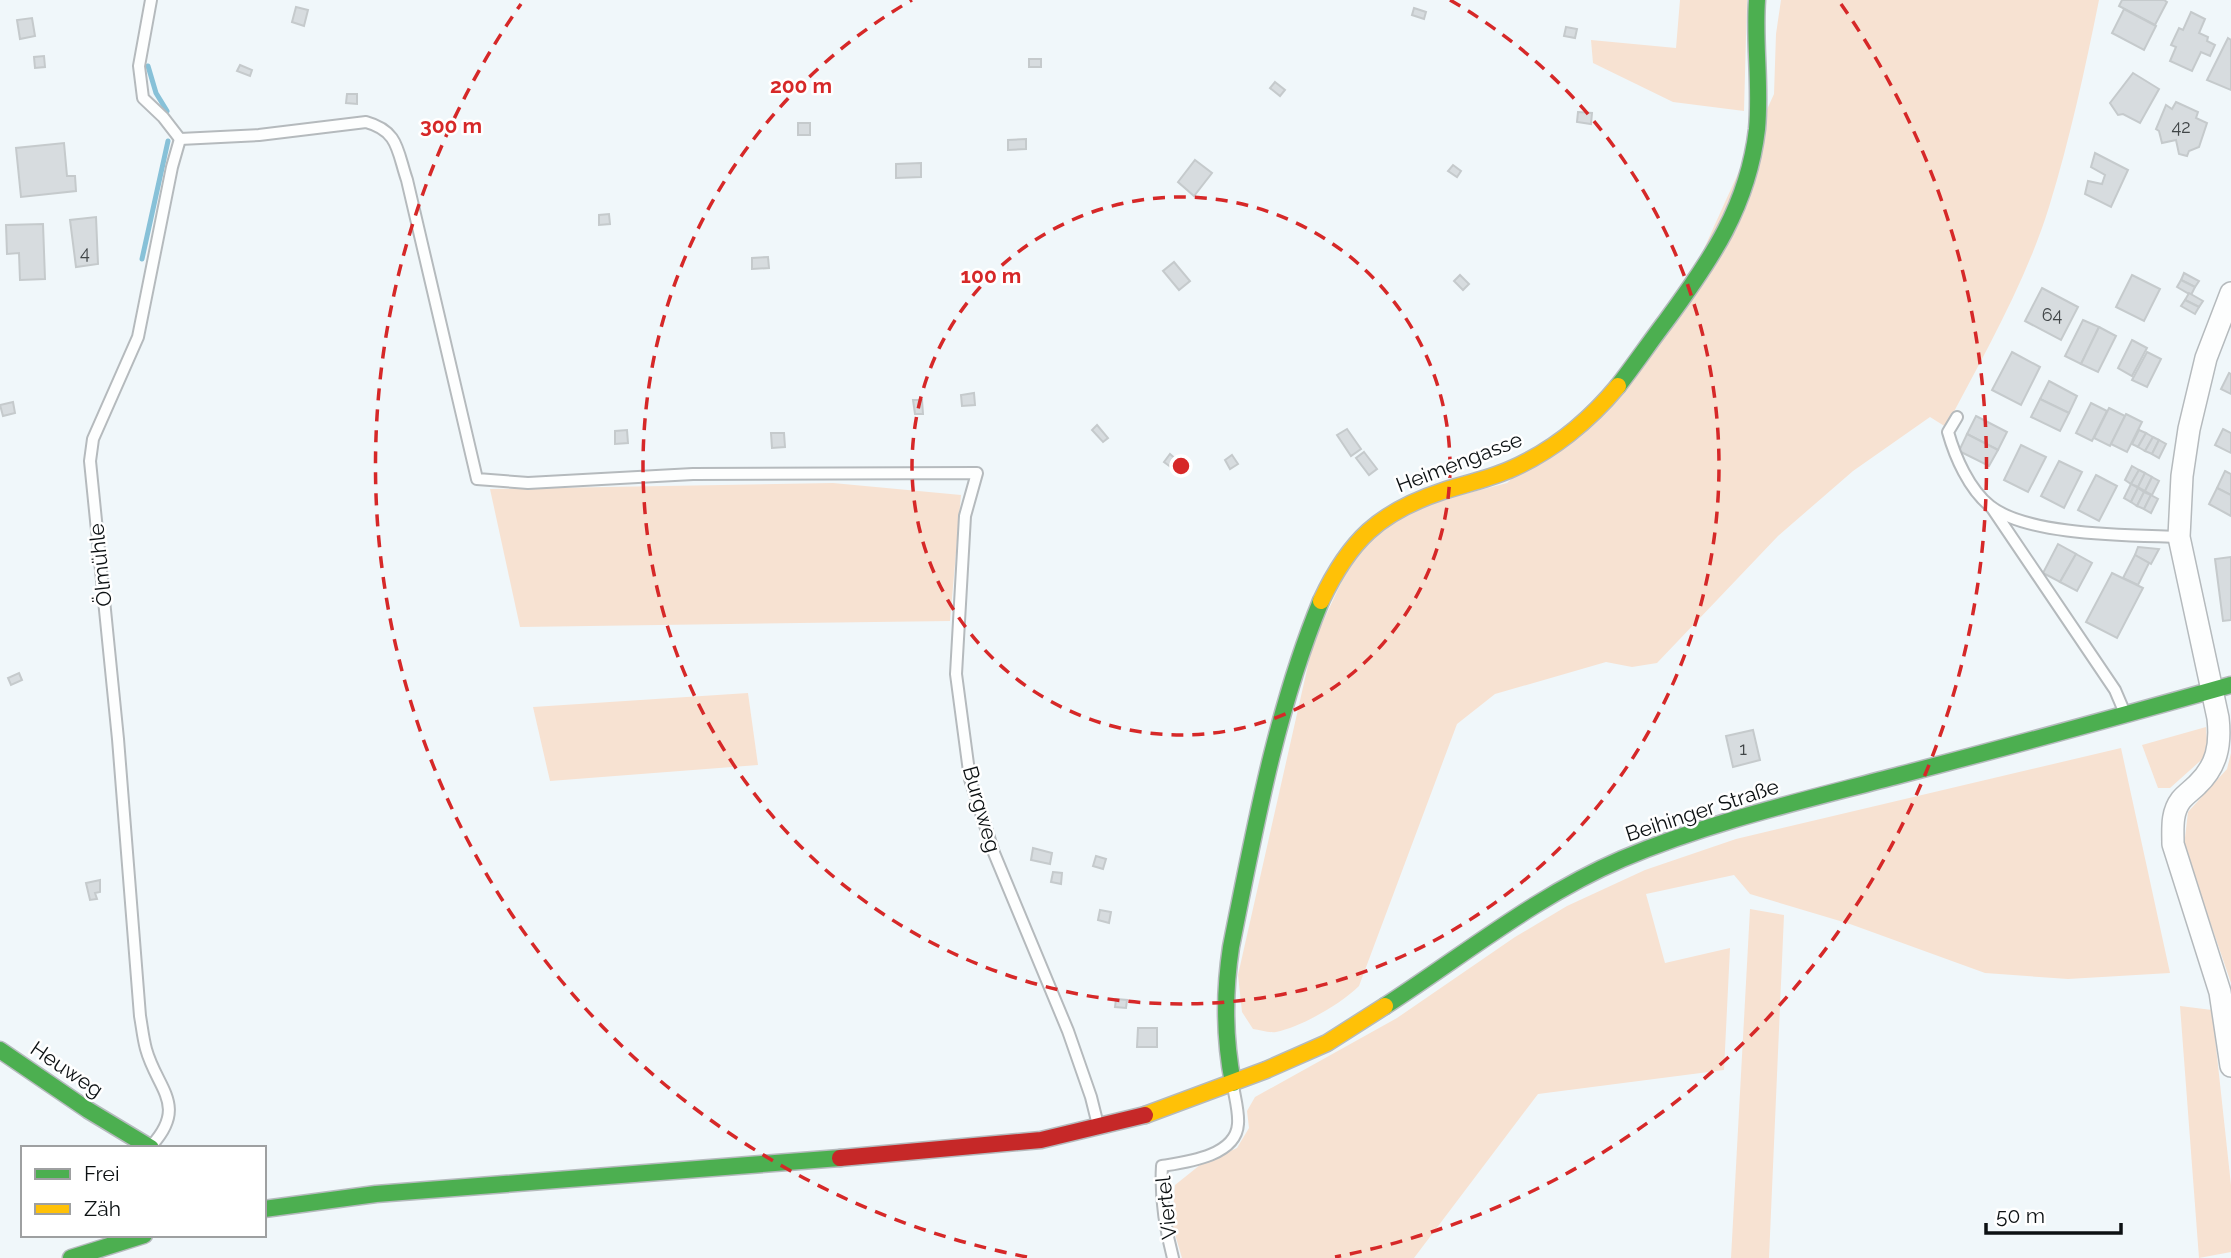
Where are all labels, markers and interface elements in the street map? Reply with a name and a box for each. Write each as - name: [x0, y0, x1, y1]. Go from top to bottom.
- text: 200 m: [770, 73, 832, 98]
- text: 300 m: [420, 113, 482, 138]
- house number: 42: [2171, 116, 2191, 137]
- house number: 4: [80, 242, 90, 263]
- text: 100 m: [961, 263, 1021, 288]
- house number: 64: [2042, 304, 2063, 325]
- street label: Heimengasse: [1392, 426, 1526, 498]
- centre of rings: [1169, 454, 1193, 478]
- street label: Ölmühle: [83, 522, 117, 608]
- house number: 1: [1739, 738, 1747, 759]
- street label: Burgweg: [958, 763, 1006, 855]
- street label: Beihinger Straße: [1622, 773, 1782, 847]
- street label: Heuweg: [26, 1036, 108, 1102]
- legend: [21, 1146, 266, 1237]
- text: Frei: [84, 1161, 120, 1186]
- street label: Viertel: [1150, 1175, 1182, 1241]
- scale bar: [1986, 1192, 2121, 1236]
- text: Zäh: [84, 1196, 121, 1221]
- text: 50 m: [1996, 1203, 2045, 1228]

